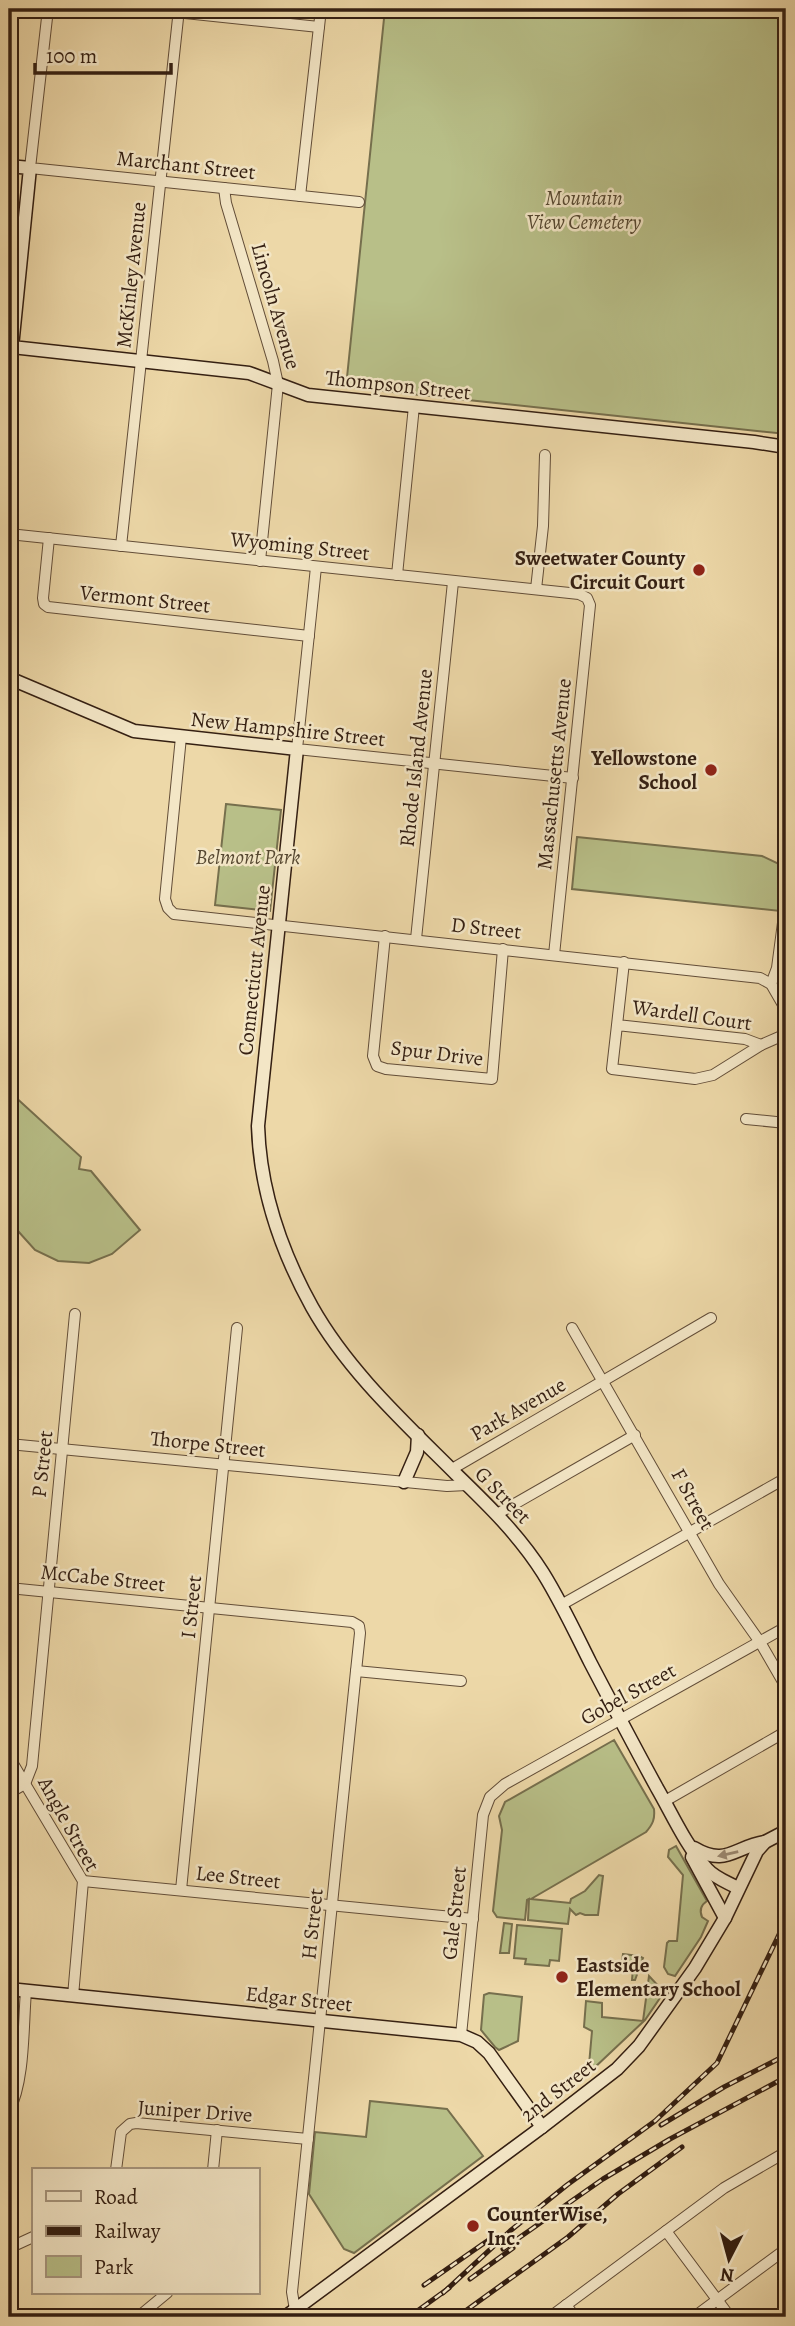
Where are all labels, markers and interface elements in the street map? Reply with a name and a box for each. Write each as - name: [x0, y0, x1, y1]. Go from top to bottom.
- scale bar: [35, 32, 172, 76]
- text: 100 m: [46, 42, 97, 70]
- street label: Marchant Street: [115, 144, 257, 186]
- park label: Mountain View Cemetery: [527, 184, 641, 236]
- street label: McKinley Avenue: [109, 201, 153, 349]
- street label: Lincoln Avenue: [245, 239, 307, 373]
- street label: Thompson Street: [324, 363, 472, 407]
- street label: Wyoming Street: [228, 525, 371, 567]
- place label: Sweetwater County Circuit Court: [515, 544, 686, 596]
- marker: Sweetwater County Circuit Court: [691, 562, 707, 578]
- street label: Vermont Street: [77, 578, 212, 620]
- street label: Rhode Island Avenue: [393, 667, 439, 849]
- street label: Massachusetts Avenue: [530, 677, 578, 871]
- street label: New Hampshire Street: [189, 705, 387, 753]
- place label: Yellowstone School: [590, 744, 697, 796]
- marker: Yellowstone School: [703, 762, 719, 778]
- park label: Belmont Park: [196, 843, 300, 871]
- street label: Connecticut Avenue: [231, 883, 277, 1057]
- street label: D Street: [449, 910, 523, 946]
- street label: Wardell Court: [630, 993, 753, 1037]
- street label: Spur Drive: [389, 1033, 485, 1073]
- street label: Park Avenue: [465, 1370, 571, 1448]
- street label: Thorpe Street: [149, 1424, 267, 1464]
- street label: P Street: [25, 1429, 59, 1499]
- street label: G Street: [469, 1460, 537, 1530]
- street label: F Street: [665, 1463, 721, 1535]
- street label: McCabe Street: [39, 1558, 167, 1598]
- street label: I Street: [174, 1574, 208, 1640]
- street label: Gobel Street: [575, 1656, 681, 1732]
- street label: Angle Street: [31, 1771, 107, 1876]
- one-way arrow: [717, 1849, 739, 1860]
- street label: Lee Street: [194, 1859, 282, 1895]
- street label: Gale Street: [435, 1865, 473, 1961]
- street label: H Street: [294, 1887, 330, 1961]
- place label: Eastside Elementary School: [576, 1951, 741, 2003]
- marker: Eastside Elementary School: [554, 1969, 570, 1985]
- street label: Edgar Street: [244, 1979, 354, 2019]
- street label: 2nd Street: [514, 2052, 602, 2128]
- street label: Juniper Drive: [137, 2093, 253, 2129]
- legend: [32, 2168, 259, 2294]
- text: Road: [94, 2183, 138, 2211]
- place label: CounterWise, Inc.: [487, 2200, 608, 2252]
- text: Railway: [94, 2217, 161, 2245]
- marker: CounterWise, Inc.: [465, 2218, 481, 2234]
- north arrow: [694, 2224, 764, 2294]
- text: Park: [94, 2253, 134, 2281]
- text: N: [719, 2261, 736, 2289]

